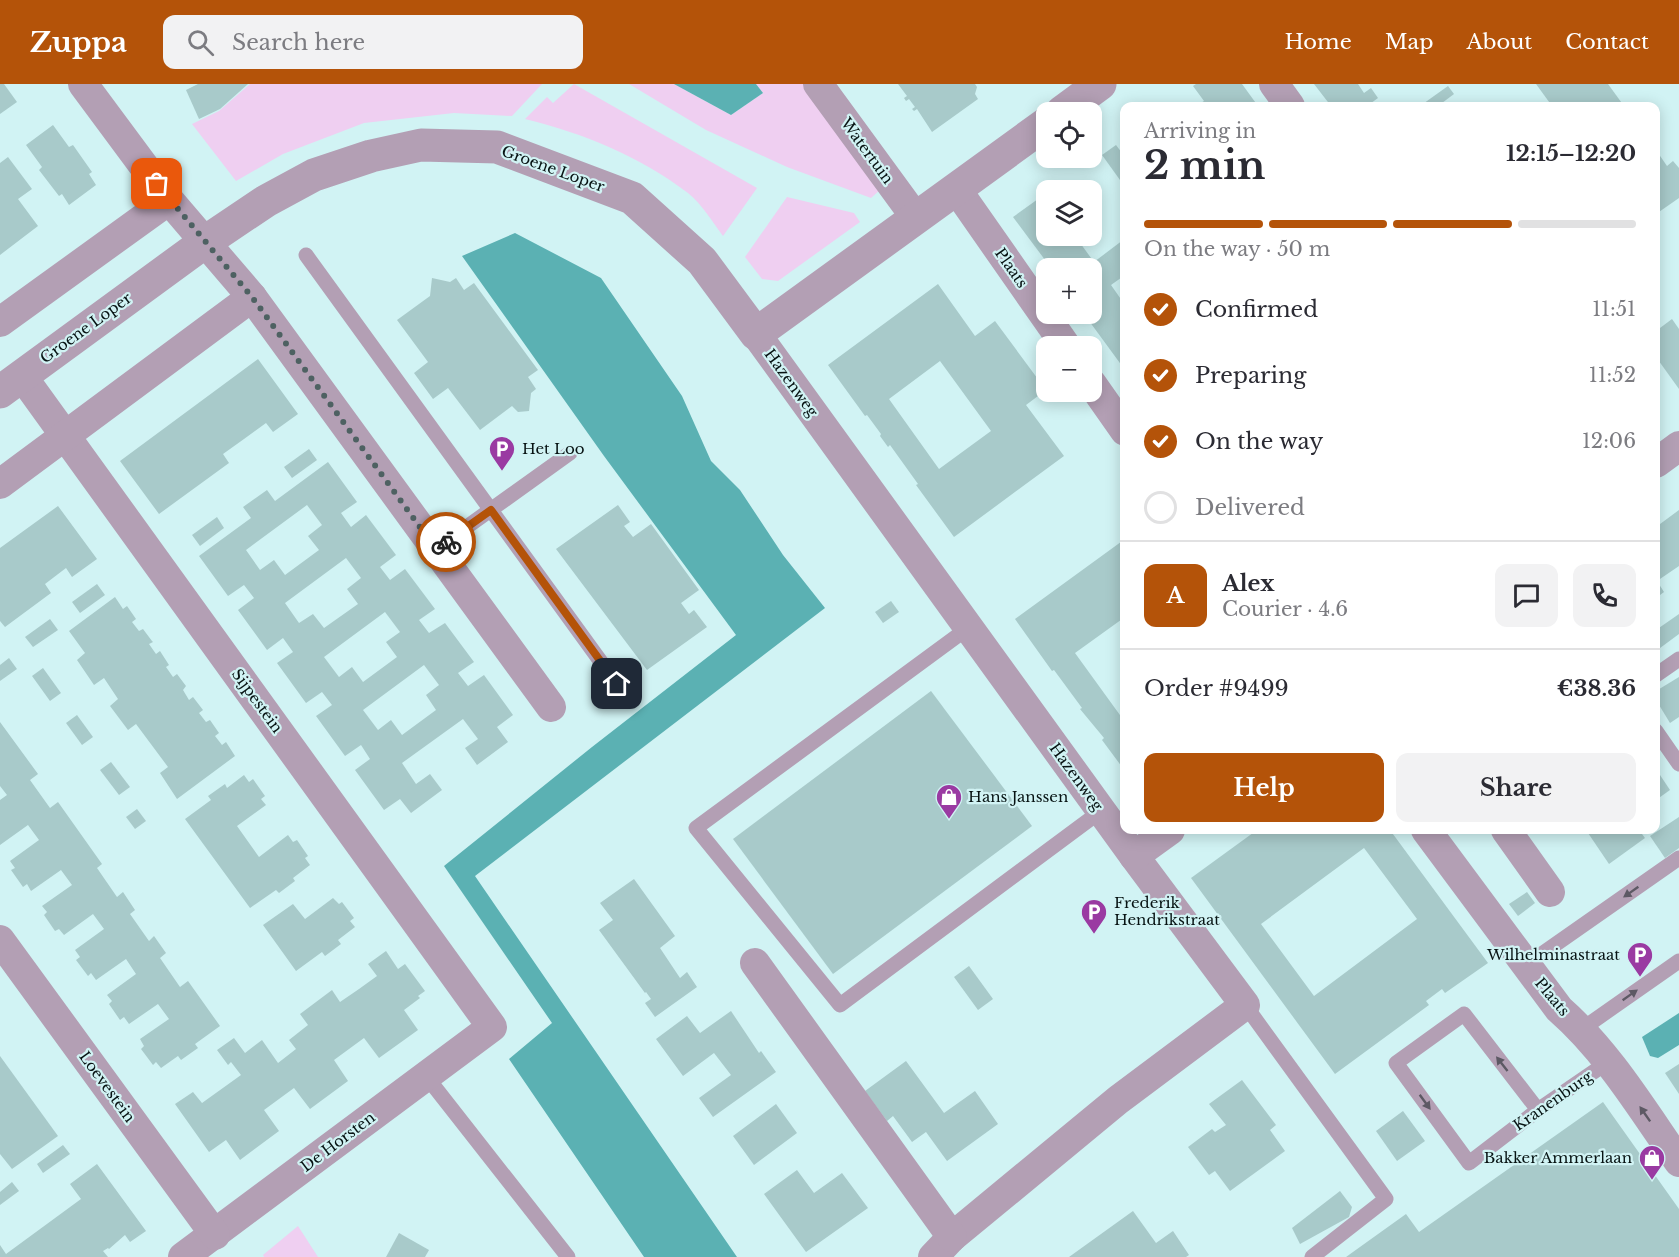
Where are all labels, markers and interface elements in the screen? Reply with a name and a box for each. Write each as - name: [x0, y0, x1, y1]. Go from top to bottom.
- search box: [163, 15, 583, 69]
- text: Zuppa: [30, 25, 127, 60]
- icon: search: [184, 26, 217, 59]
- text: Search here: [232, 29, 365, 56]
- text: Home: [1285, 29, 1352, 55]
- text: Map: [1385, 29, 1433, 55]
- text: About: [1466, 29, 1532, 55]
- text: Contact: [1565, 29, 1649, 55]
- map controls: [1036, 102, 1102, 402]
- button: locate: [1036, 102, 1102, 168]
- street label: Watertuin: [836, 113, 898, 188]
- text: Arriving in: [1144, 119, 1256, 143]
- text: 12:15–12:20: [1506, 140, 1636, 167]
- street label: Groene Loper: [499, 141, 608, 196]
- text: 2 min: [1144, 141, 1265, 190]
- pin: [131, 158, 182, 209]
- icon: bag: [140, 167, 173, 200]
- button: layers: [1036, 180, 1102, 246]
- text: On the way · 50 m: [1144, 237, 1330, 261]
- street label: Plaats: [991, 244, 1032, 291]
- button: +: [1036, 258, 1102, 324]
- street label: Groene Loper: [36, 288, 136, 367]
- icon: check: [1144, 293, 1177, 326]
- text: Confirmed: [1195, 296, 1318, 323]
- text: 11:51: [1592, 297, 1636, 321]
- button: −: [1036, 336, 1102, 402]
- street label: Hazenweg: [760, 345, 823, 421]
- icon: check: [1144, 359, 1177, 392]
- text: Preparing: [1195, 362, 1306, 389]
- text: 11:52: [1589, 363, 1636, 387]
- icon: check: [1144, 425, 1177, 458]
- text: On the way: [1195, 428, 1323, 455]
- text: 12:06: [1582, 429, 1636, 453]
- parking icon: Het Loo: [487, 434, 517, 472]
- place label: Het Loo: [522, 439, 585, 458]
- text: Delivered: [1195, 494, 1305, 521]
- courier: [416, 512, 476, 572]
- icon: bike: [430, 526, 463, 559]
- button: chat: [1495, 564, 1558, 627]
- button: phone: [1573, 564, 1636, 627]
- text: Alex: [1222, 570, 1275, 597]
- text: A: [1167, 582, 1184, 609]
- text: Courier · 4.6: [1222, 597, 1348, 621]
- pin: [591, 658, 642, 709]
- street label: Sijpestein: [228, 665, 287, 736]
- icon: home: [600, 667, 633, 700]
- text: Order #9499: [1144, 675, 1289, 702]
- text: €38.36: [1557, 675, 1636, 702]
- street label: Hazenweg: [1045, 739, 1108, 815]
- button: Help: [1144, 753, 1384, 822]
- button: Share: [1396, 753, 1636, 822]
- shop icon: Hans Janssen: [934, 782, 964, 820]
- place label: Hans Janssen: [968, 787, 1068, 806]
- one-way arrow: [1623, 886, 1639, 897]
- place label: Frederik Hendrikstraat: [1114, 893, 1220, 929]
- parking icon: Frederik Hendrikstraat: [1079, 897, 1109, 935]
- parking icon: Wilhelminastraat: [1625, 940, 1655, 978]
- place label: Wilhelminastraat: [1486, 945, 1620, 964]
- street label: Plaats: [1531, 974, 1574, 1020]
- one-way arrow: [1621, 989, 1637, 1001]
- street label: Loevestein: [75, 1048, 140, 1126]
- one-way arrow: [1496, 1056, 1509, 1072]
- street label: Kranenburg: [1509, 1066, 1597, 1135]
- one-way arrow: [1419, 1094, 1431, 1110]
- one-way arrow: [1639, 1107, 1651, 1123]
- street label: De Horsten: [297, 1108, 379, 1176]
- shop icon: Bakker Ammerlaan: [1637, 1143, 1667, 1181]
- place label: Bakker Ammerlaan: [1484, 1148, 1632, 1167]

